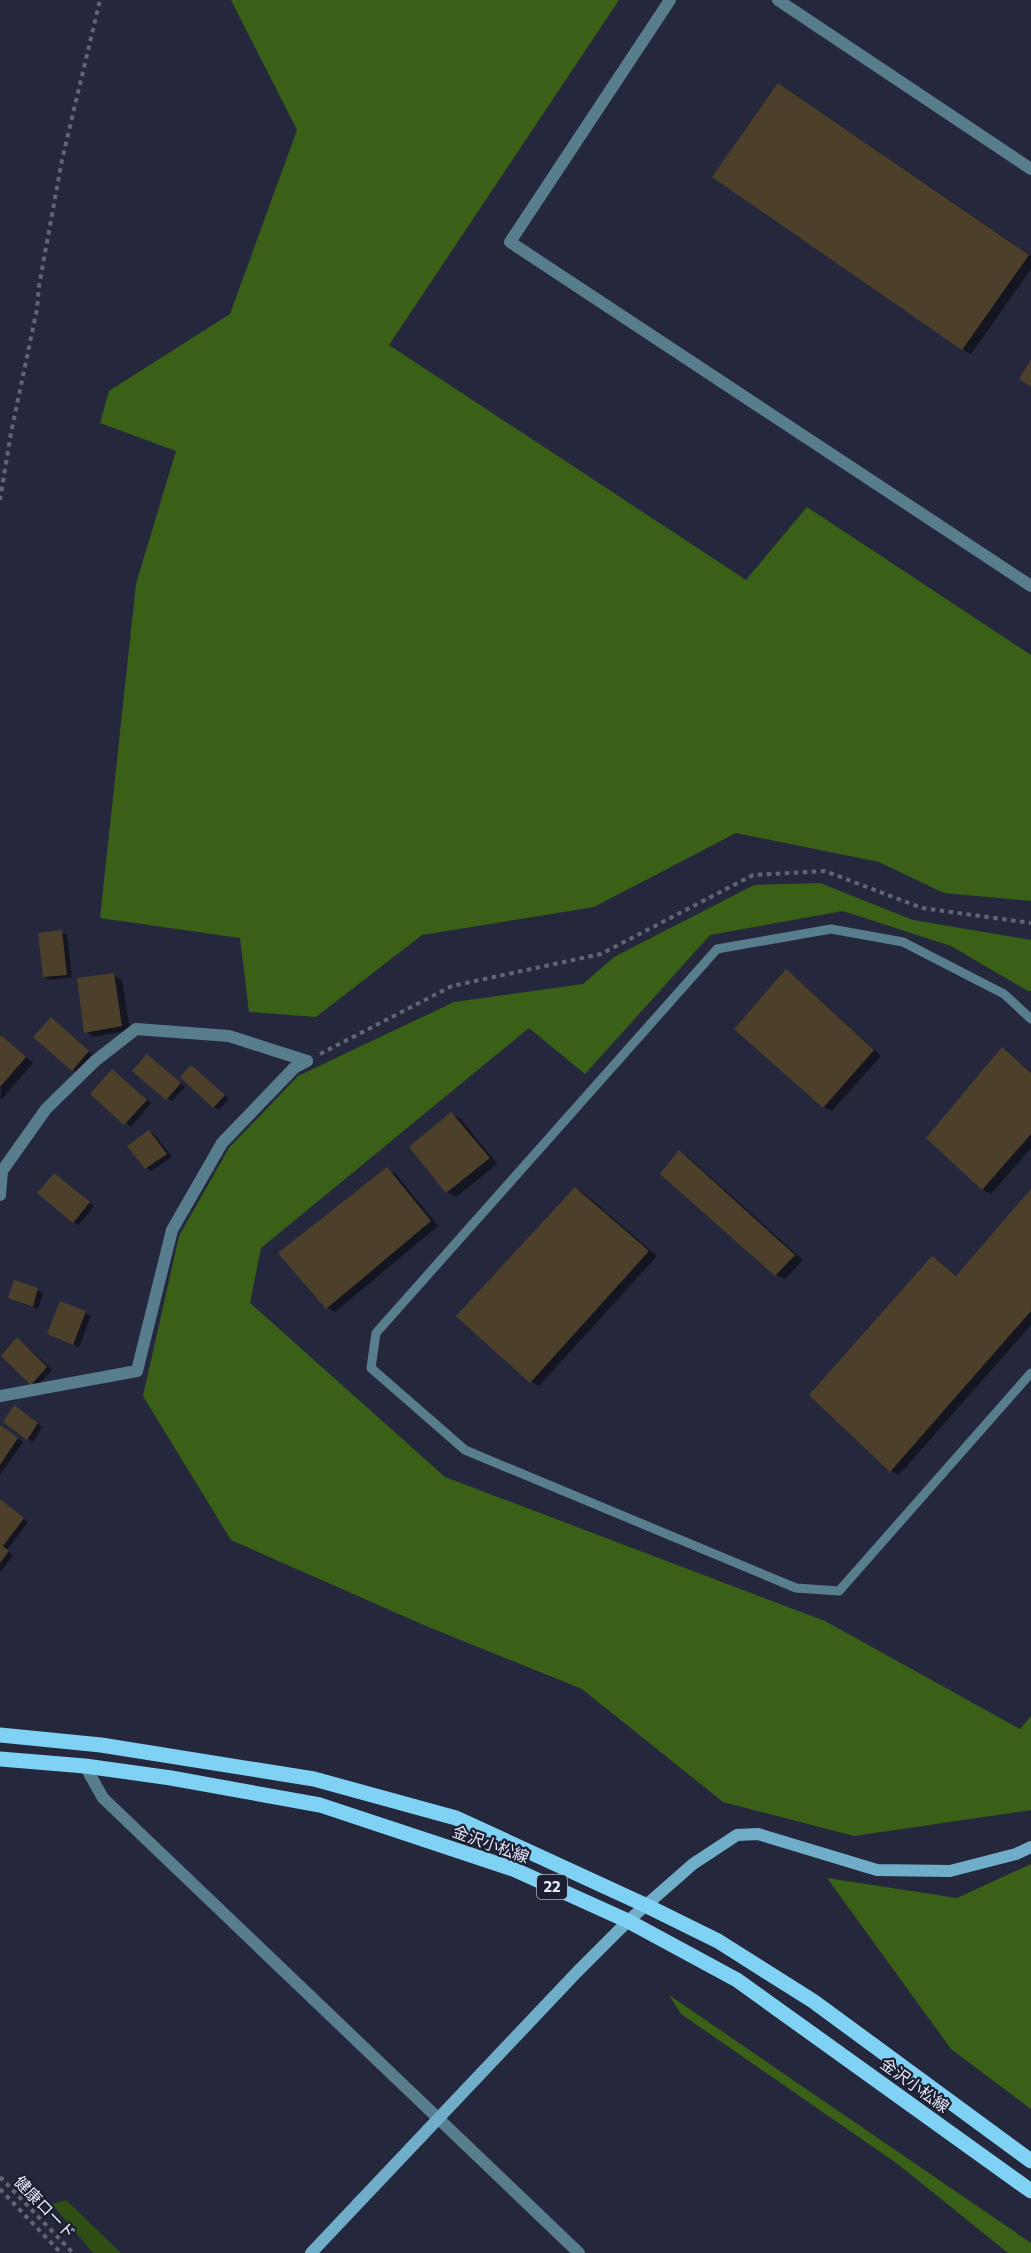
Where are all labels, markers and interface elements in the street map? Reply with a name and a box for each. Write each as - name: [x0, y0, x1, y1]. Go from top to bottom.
- street label: 金沢小松線: [450, 1821, 532, 1866]
- road number: 22: [537, 1875, 567, 1899]
- street label: 金沢小松線: [877, 2053, 953, 2116]
- street label: 健康ロード: [11, 2171, 80, 2242]

